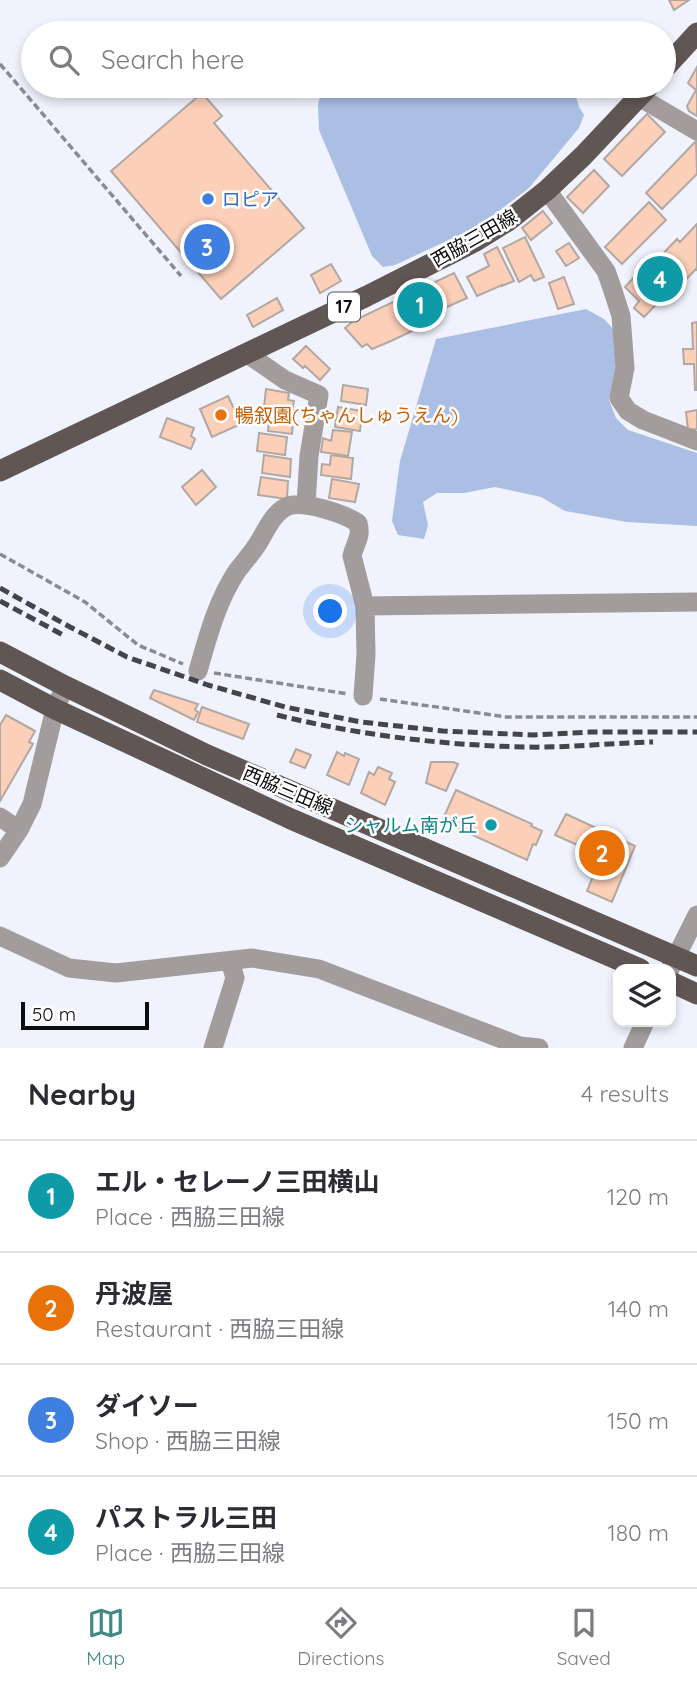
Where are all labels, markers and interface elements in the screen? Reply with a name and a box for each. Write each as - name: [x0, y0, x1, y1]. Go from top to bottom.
- search box: [21, 21, 676, 98]
- icon: search: [45, 41, 83, 79]
- text: Search here: [101, 43, 245, 76]
- place label: ロピア: [222, 187, 279, 211]
- marker: ロピア: [200, 191, 216, 207]
- street label: 西脇三田線: [427, 204, 521, 272]
- pin: 3: [184, 221, 230, 273]
- pin: 4: [637, 253, 683, 305]
- pin: 1: [397, 279, 443, 331]
- road number: 17: [328, 292, 360, 321]
- place label: 暢叙園(ちゃんしゅうえん): [235, 403, 458, 427]
- marker: 暢叙園(ちゃんしゅうえん): [213, 407, 229, 423]
- your location: [313, 594, 347, 628]
- street label: 西脇三田線: [240, 760, 336, 820]
- place label: シャルム南が丘: [344, 813, 477, 837]
- marker: シャルム南が丘: [483, 817, 499, 833]
- pin: 2: [579, 827, 625, 879]
- map controls: [613, 964, 676, 1027]
- button: layers: [613, 964, 676, 1027]
- scale bar: [21, 999, 149, 1031]
- text: 50 m: [32, 1002, 76, 1026]
- text: Nearby: [28, 1075, 136, 1113]
- text: 4 results: [581, 1079, 669, 1108]
- text: エル・セレーノ三田横山: [95, 1165, 379, 1198]
- text: 1: [47, 1182, 55, 1211]
- text: 120 m: [607, 1182, 669, 1211]
- text: Place · 西脇三田線: [95, 1202, 285, 1231]
- text: 丹波屋: [95, 1277, 173, 1310]
- text: 2: [44, 1294, 58, 1323]
- text: 140 m: [608, 1294, 669, 1323]
- text: Restaurant · 西脇三田線: [95, 1314, 344, 1343]
- text: ダイソー: [95, 1389, 199, 1422]
- text: 3: [45, 1406, 57, 1435]
- text: 150 m: [607, 1406, 669, 1435]
- text: Shop · 西脇三田線: [95, 1426, 281, 1455]
- text: パストラル三田: [95, 1501, 277, 1534]
- text: 4: [44, 1518, 58, 1547]
- text: 180 m: [607, 1518, 669, 1547]
- text: Place · 西脇三田線: [95, 1538, 285, 1567]
- tab: Map: [86, 1604, 125, 1670]
- tab: Directions: [297, 1604, 384, 1670]
- tab: Saved: [557, 1604, 611, 1670]

